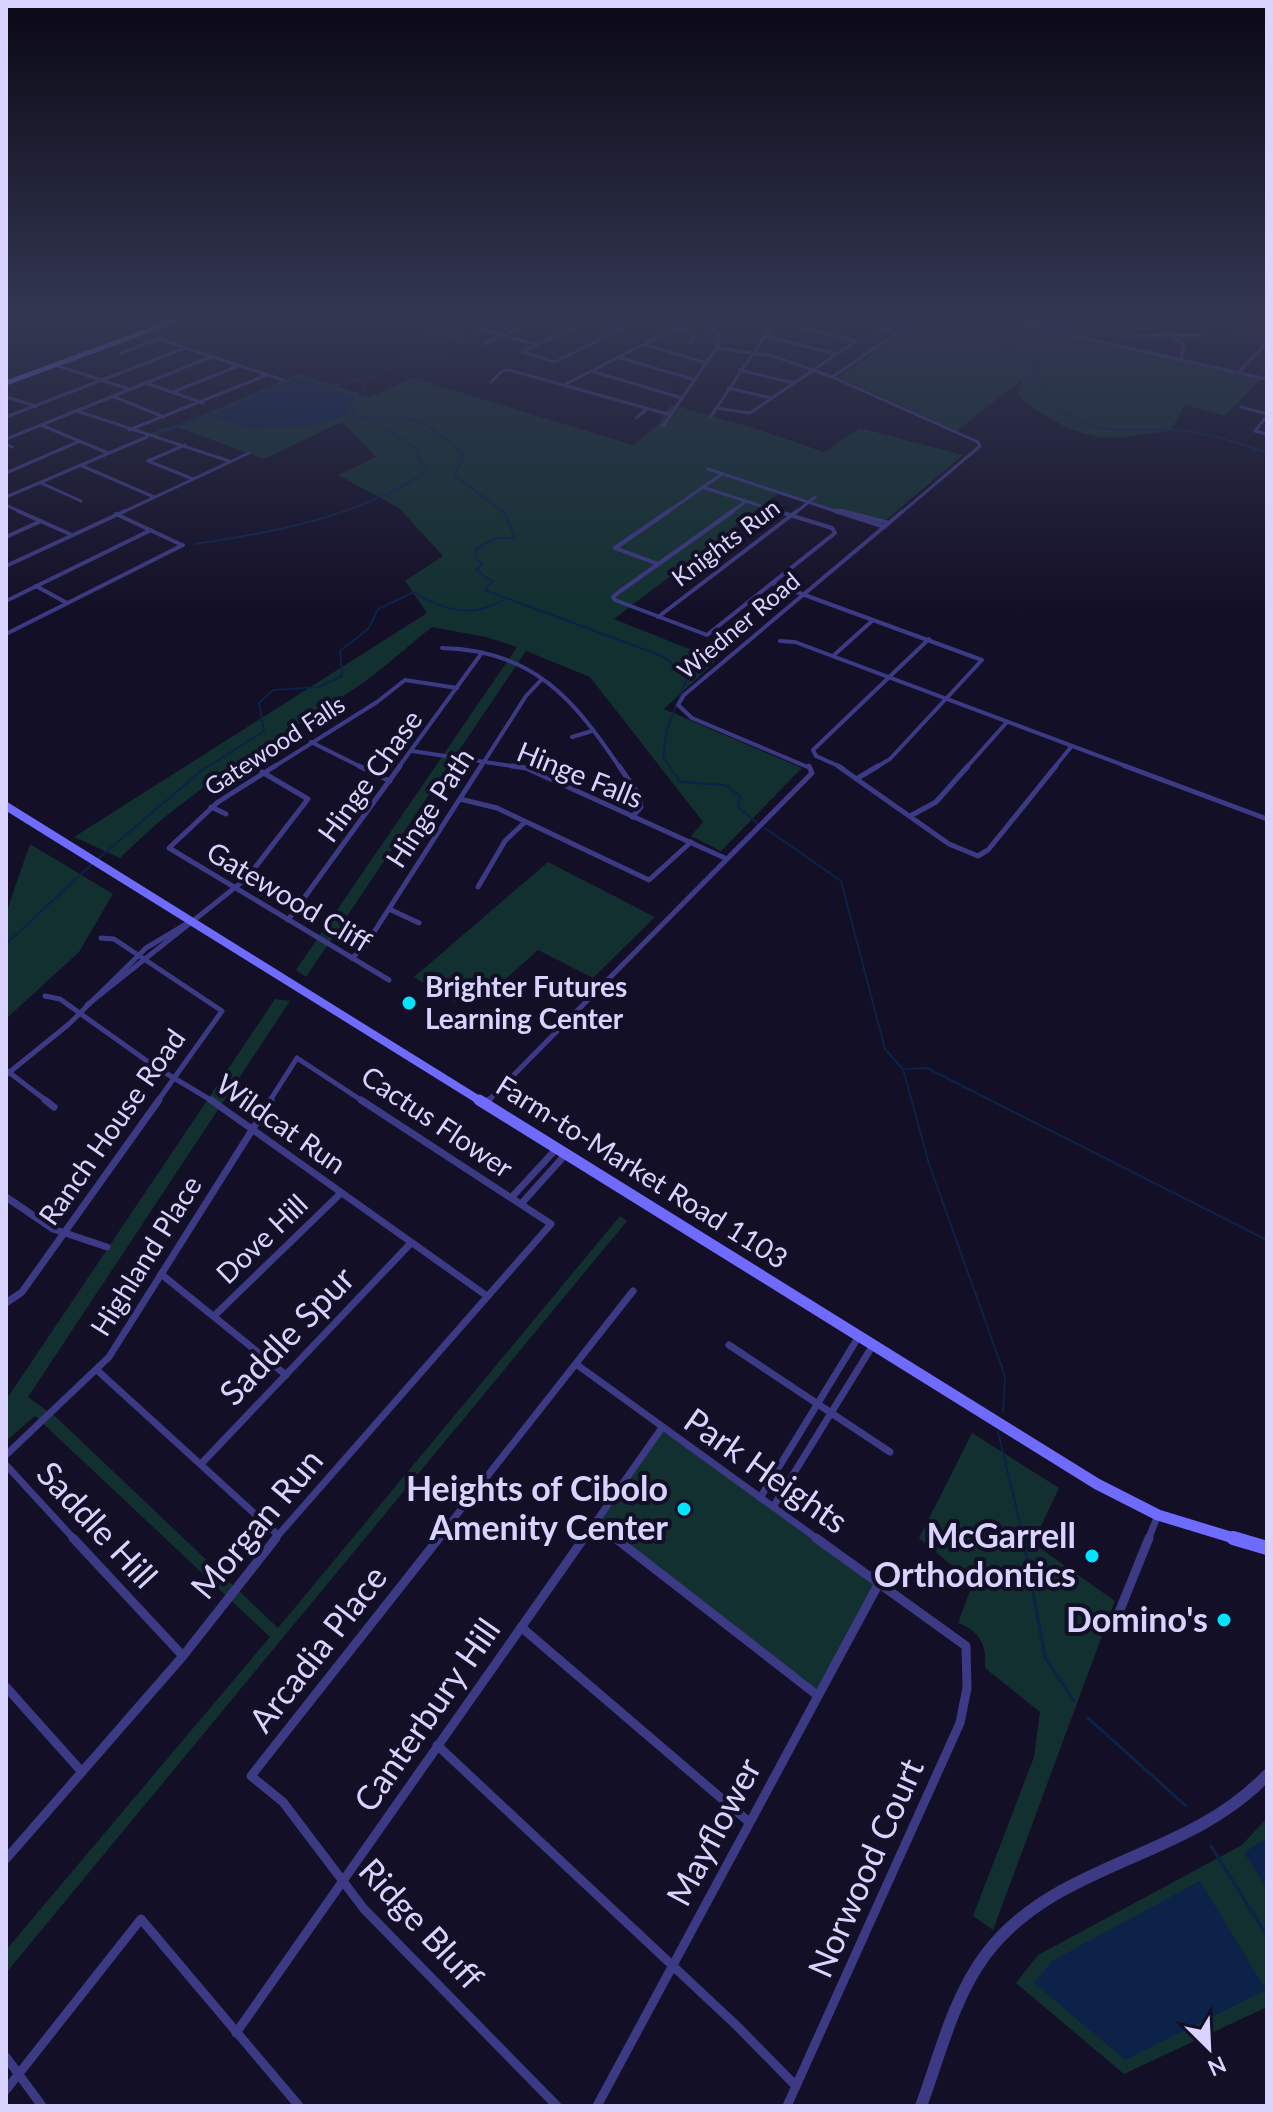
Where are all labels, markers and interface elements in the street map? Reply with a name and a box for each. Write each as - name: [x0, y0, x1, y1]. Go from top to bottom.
- street label: Knights Run: [666, 492, 785, 592]
- street label: Wiedner Road: [671, 565, 805, 684]
- street label: Gatewood Falls: [199, 689, 350, 801]
- street label: Hinge Chase: [310, 703, 428, 848]
- street label: Hinge Falls: [512, 733, 648, 815]
- street label: Hinge Path: [378, 741, 480, 874]
- street label: Gatewood Cliff: [201, 834, 378, 959]
- place label: Brighter Futures Learning Center: [425, 969, 627, 1035]
- marker: Brighter Futures Learning Center: [400, 994, 418, 1012]
- street label: Ranch House Road: [31, 1022, 192, 1231]
- street label: Cactus Flower: [355, 1058, 520, 1184]
- street label: Wildcat Run: [210, 1066, 353, 1180]
- street label: Farm-to-Market Road 1103: [491, 1067, 794, 1275]
- street label: Highland Place: [82, 1169, 208, 1342]
- street label: Dove Hill: [209, 1187, 314, 1290]
- street label: Saddle Spur: [210, 1257, 362, 1413]
- street label: Park Heights: [677, 1398, 856, 1541]
- street label: Morgan Run: [181, 1440, 330, 1606]
- street label: Saddle Hill: [29, 1452, 167, 1596]
- place label: Heights of Cibolo Amenity Center: [406, 1467, 668, 1547]
- marker: Heights of Cibolo Amenity Center: [675, 1500, 693, 1518]
- place label: McGarrell Orthodontics: [874, 1514, 1076, 1594]
- marker: McGarrell Orthodontics: [1083, 1547, 1101, 1565]
- street label: Arcadia Place: [239, 1557, 394, 1739]
- place label: Domino's: [1066, 1598, 1208, 1639]
- street label: Canterbury Hill: [344, 1610, 508, 1819]
- marker: Domino's: [1215, 1611, 1233, 1629]
- street label: Mayflower: [657, 1750, 769, 1912]
- street label: Norwood Court: [798, 1752, 931, 1983]
- street label: Ridge Bluff: [351, 1849, 493, 1997]
- north arrow: [1169, 2008, 1249, 2088]
- text: N: [1204, 2051, 1231, 2083]

